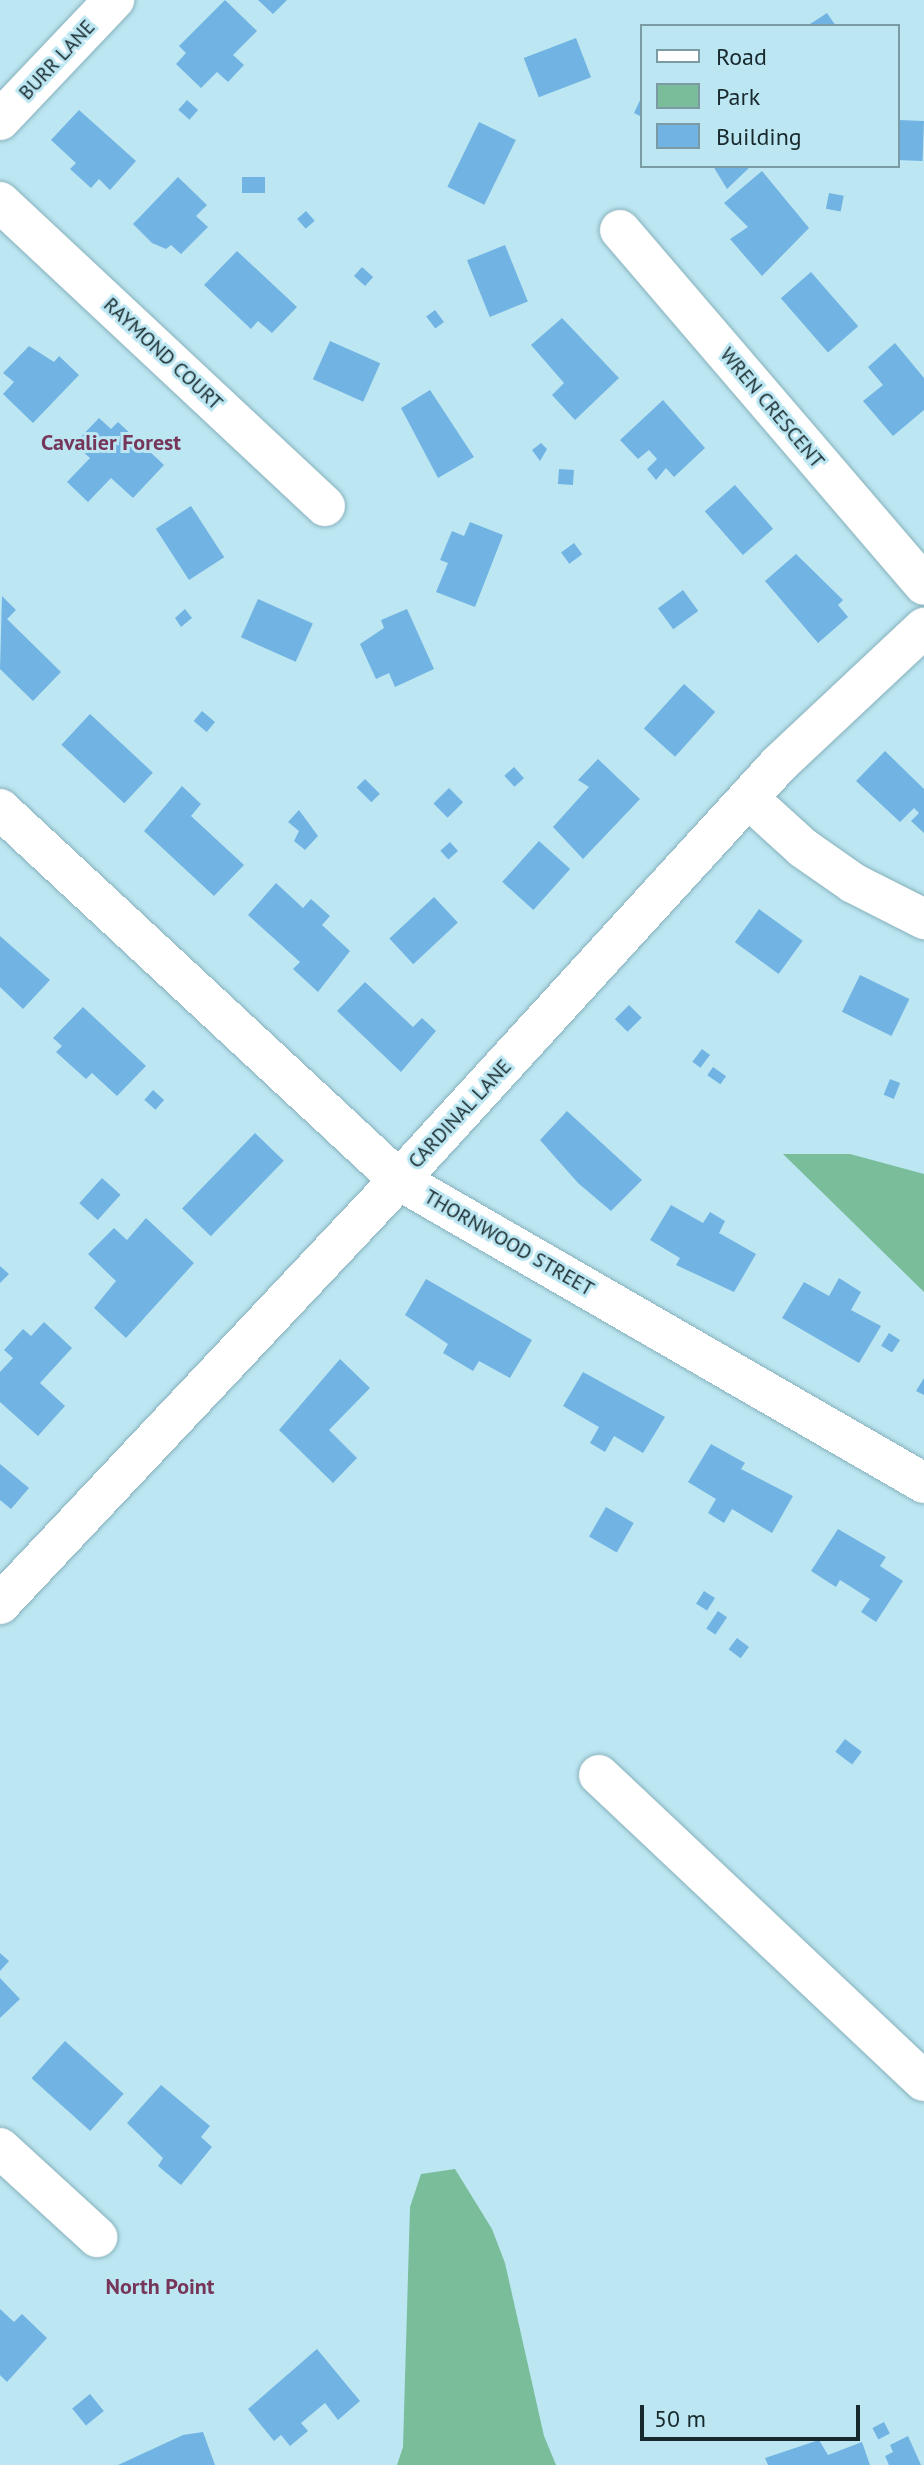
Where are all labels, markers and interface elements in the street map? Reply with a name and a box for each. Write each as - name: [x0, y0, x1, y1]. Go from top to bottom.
- street label: BURR LANE: [14, 15, 100, 105]
- legend: [640, 24, 900, 168]
- text: Road: [716, 41, 767, 72]
- text: Park: [716, 81, 760, 112]
- text: Building: [716, 121, 802, 152]
- street label: RAYMOND COURT: [99, 293, 227, 415]
- street label: WREN CRESCENT: [715, 343, 829, 473]
- district label: Cavalier Forest: [41, 430, 181, 456]
- street label: CARDINAL LANE: [403, 1054, 517, 1174]
- street label: THORNWOOD STREET: [420, 1185, 598, 1301]
- district label: North Point: [105, 2274, 215, 2300]
- scale bar: [644, 2389, 864, 2439]
- text: 50 m: [654, 2403, 706, 2434]

